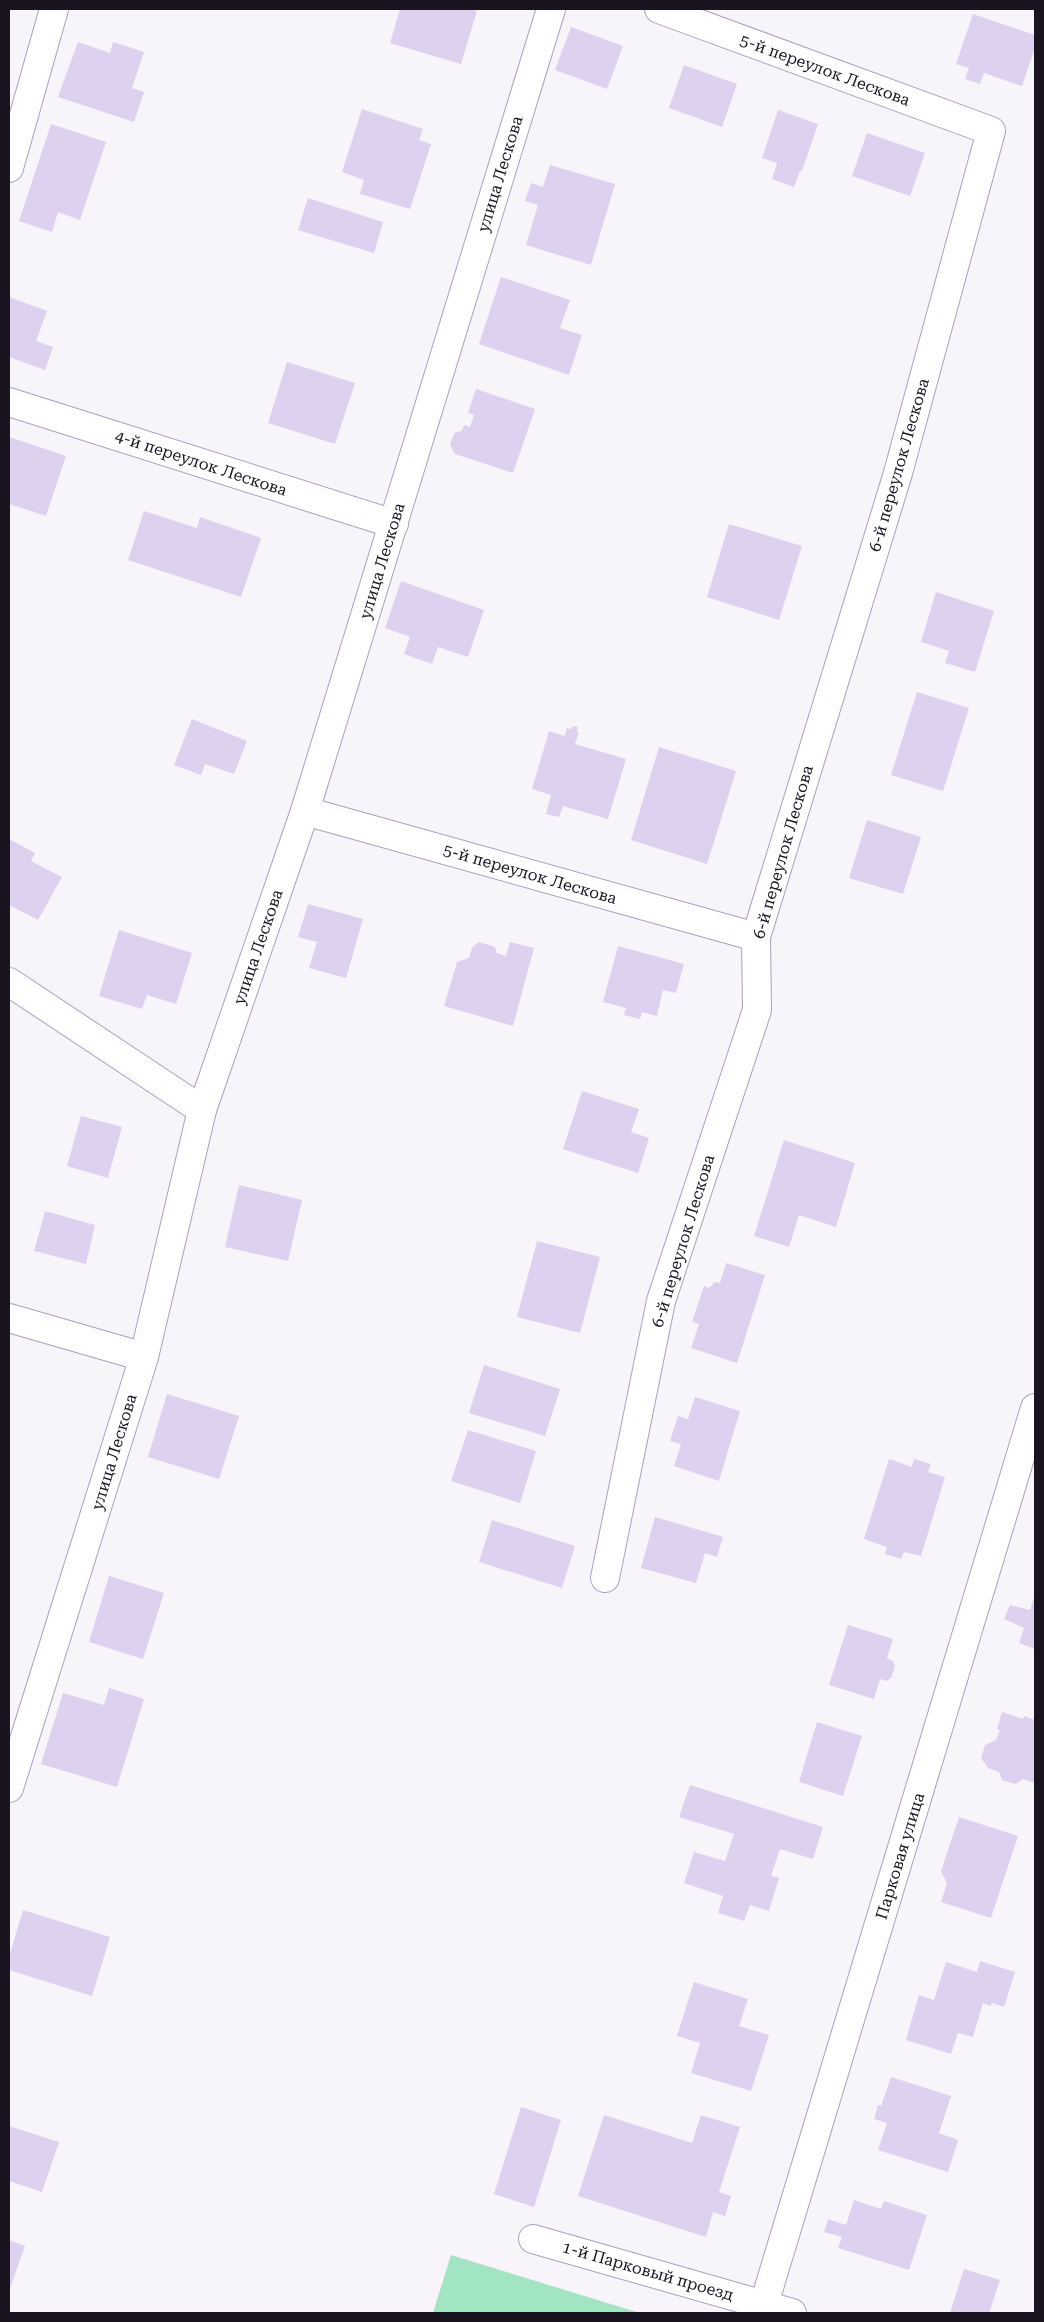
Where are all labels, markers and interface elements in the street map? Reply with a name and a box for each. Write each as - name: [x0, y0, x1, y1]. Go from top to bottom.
- street label: 5-й переулок Лескова: [737, 30, 913, 110]
- street label: улица Лескова: [473, 113, 527, 234]
- street label: 6-й переулок Лескова: [865, 376, 933, 554]
- street label: 4-й переулок Лескова: [113, 426, 290, 500]
- street label: улица Лескова: [355, 500, 409, 621]
- street label: 6-й переулок Лескова: [749, 763, 817, 941]
- street label: 5-й переулок Лескова: [441, 840, 619, 908]
- street label: улица Лескова: [229, 887, 287, 1007]
- street label: 6-й переулок Лескова: [648, 1152, 718, 1330]
- street label: улица Лескова: [87, 1391, 141, 1512]
- street label: Парковая улица: [872, 1790, 928, 1922]
- street label: 1-й Парковый проезд: [560, 2237, 736, 2305]

